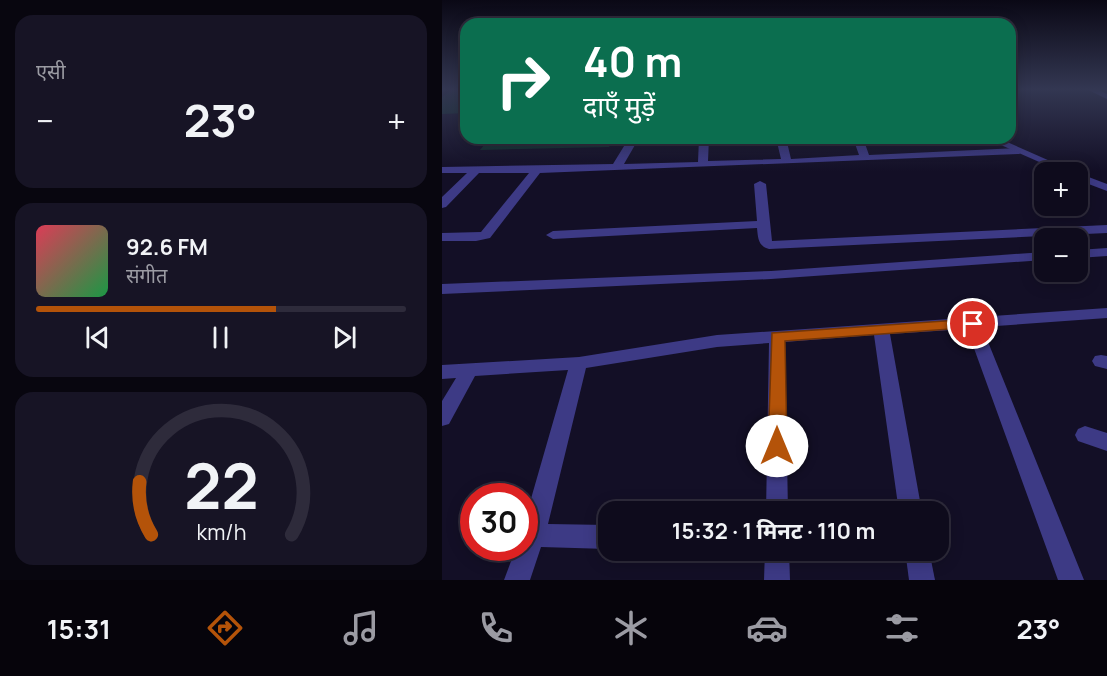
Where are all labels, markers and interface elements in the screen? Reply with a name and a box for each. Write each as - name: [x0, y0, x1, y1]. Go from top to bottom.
- text: 40 m: [583, 32, 682, 90]
- icon: right: [484, 42, 562, 120]
- text: एसी: [36, 58, 66, 85]
- text: दाएँ मुड़ें: [583, 87, 655, 124]
- text: 23°: [184, 89, 257, 151]
- text: −: [36, 98, 54, 143]
- text: +: [387, 98, 406, 143]
- map controls: [1034, 162, 1088, 282]
- button: +: [1034, 162, 1088, 216]
- button: −: [1034, 228, 1088, 282]
- text: 92.6 FM: [126, 232, 208, 262]
- text: संगीत: [126, 262, 167, 289]
- pin: [947, 298, 998, 349]
- icon: arrive: [956, 307, 989, 340]
- icon: previous: [81, 321, 114, 354]
- icon: pause: [204, 321, 237, 354]
- icon: next: [328, 321, 361, 354]
- position arrow: [745, 414, 809, 478]
- text: 22: [184, 443, 258, 529]
- speed limit sign: 30: [460, 483, 538, 561]
- text: 15:32 · 1 मिनट · 110 m: [672, 516, 875, 546]
- text: km/h: [196, 518, 246, 547]
- icon: directions: [204, 607, 246, 649]
- icon: music: [340, 607, 382, 649]
- icon: phone: [475, 607, 517, 649]
- icon: climate: [610, 607, 652, 649]
- icon: car: [746, 607, 788, 649]
- icon: filters: [881, 607, 923, 649]
- text: 15:31: [47, 610, 111, 647]
- text: 23°: [1016, 610, 1060, 647]

